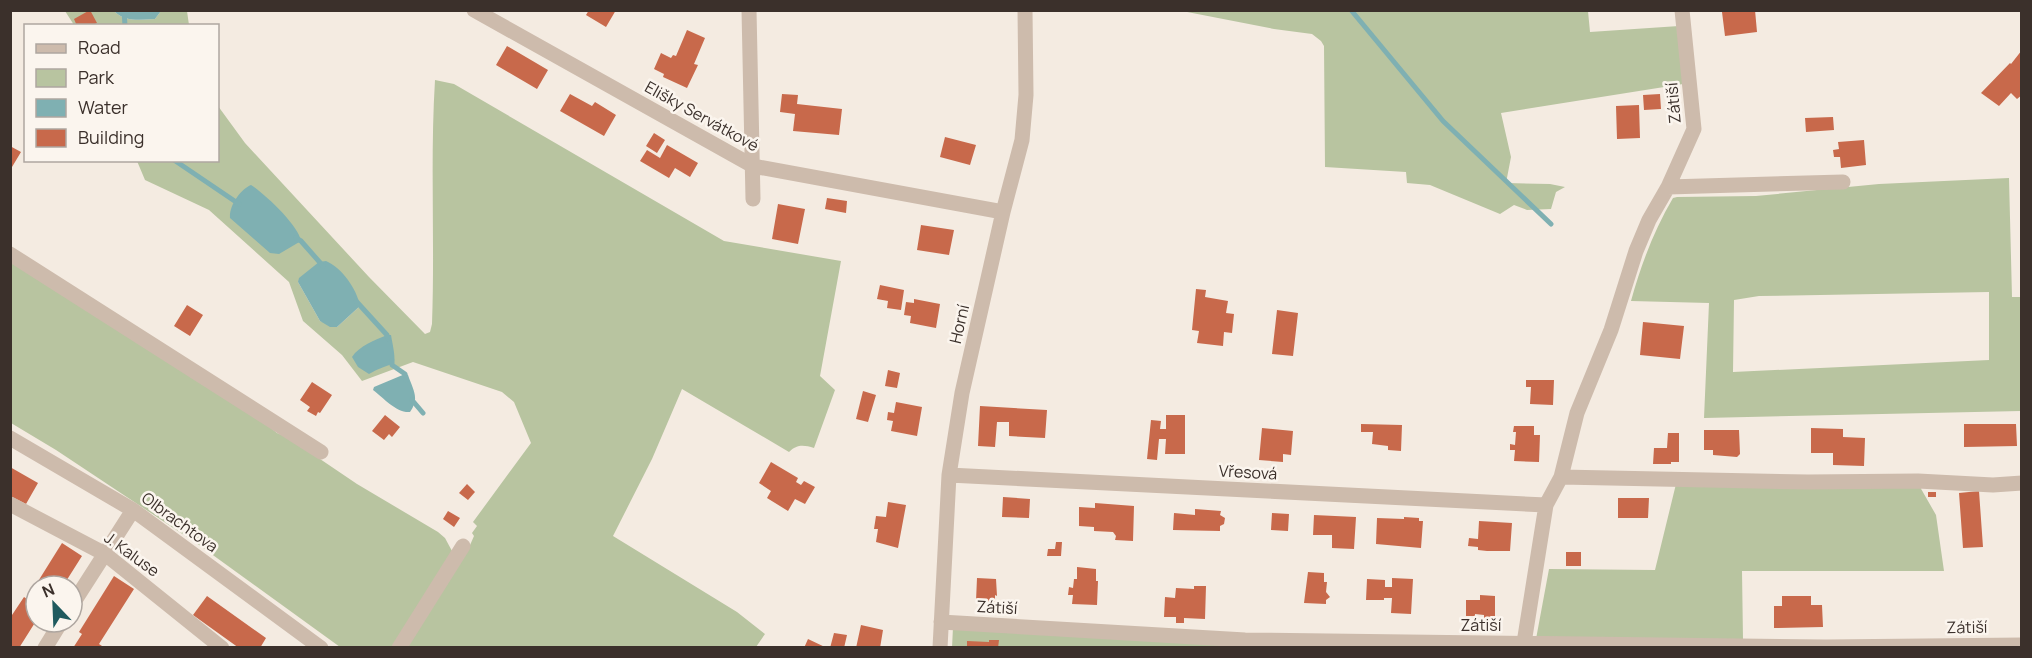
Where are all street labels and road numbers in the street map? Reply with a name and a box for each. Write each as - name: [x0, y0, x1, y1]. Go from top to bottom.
- street label: Elišky Servátkové: [641, 76, 763, 156]
- street label: Zátiší: [1660, 81, 1686, 124]
- street label: Horní: [944, 302, 974, 346]
- street label: Vřesová: [1218, 459, 1278, 485]
- street label: Olbrachtova: [137, 487, 223, 557]
- street label: J. Kaluse: [100, 527, 164, 581]
- street label: Zátiší: [976, 595, 1018, 619]
- street label: Zátiší: [1461, 614, 1502, 636]
- street label: Zátiší: [1946, 616, 1988, 638]

